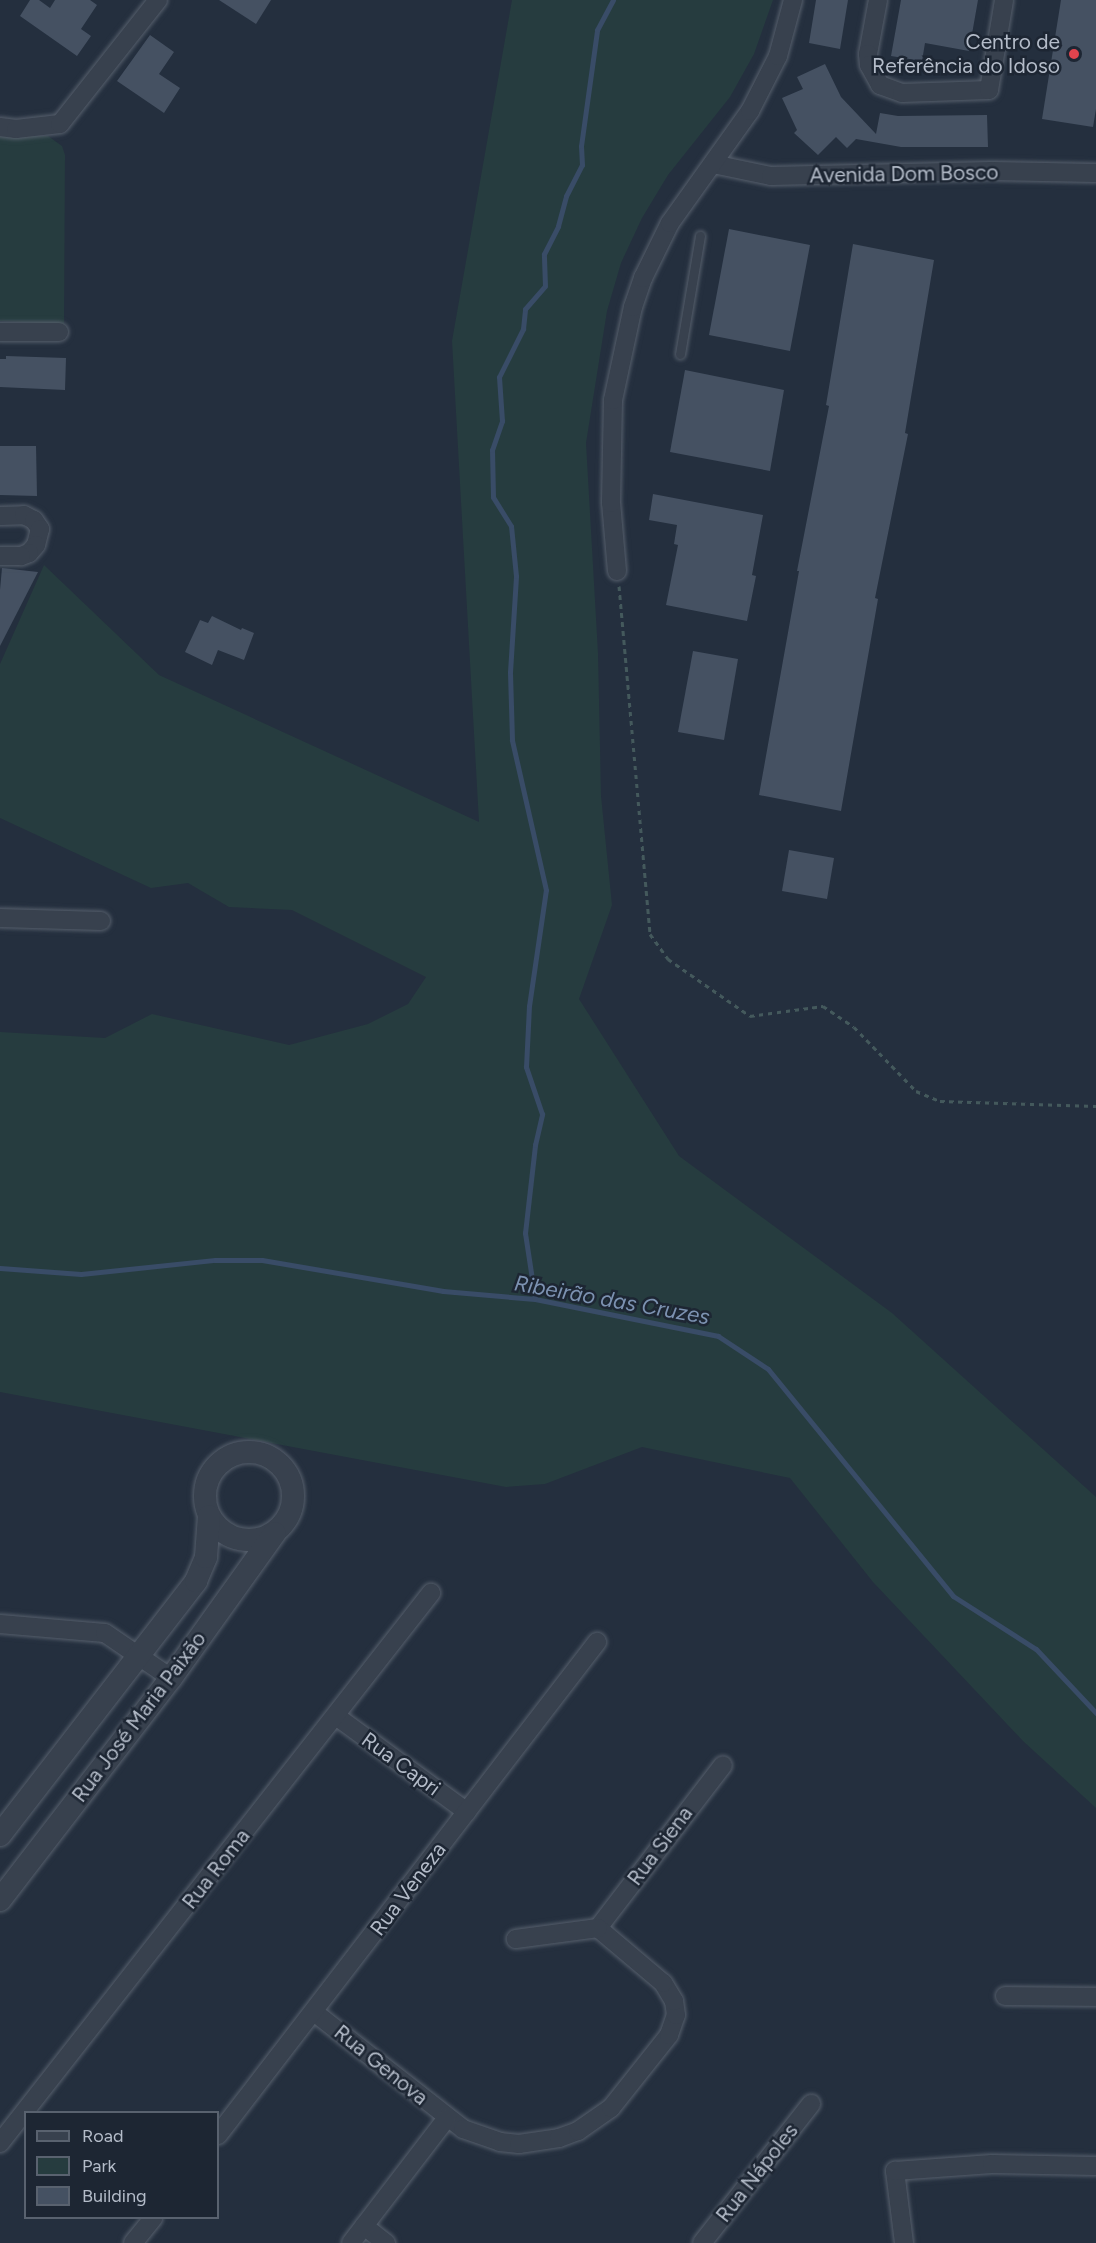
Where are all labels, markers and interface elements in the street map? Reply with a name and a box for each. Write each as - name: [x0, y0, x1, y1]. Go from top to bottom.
- place label: Centro de Referência do Idoso: [872, 29, 1060, 79]
- marker: Centro de Referência do Idoso: [1065, 45, 1083, 63]
- street label: Avenida Dom Bosco: [809, 160, 999, 188]
- water label: Ribeirão das Cruzes: [512, 1270, 712, 1330]
- street label: Rua José Maria Paixão: [67, 1627, 211, 1807]
- street label: Rua Capri: [357, 1727, 445, 1801]
- street label: Rua Siena: [622, 1802, 698, 1890]
- street label: Rua Roma: [177, 1824, 255, 1914]
- street label: Rua Veneza: [365, 1837, 451, 1941]
- street label: Rua Genova: [329, 2020, 433, 2110]
- legend: [24, 2111, 219, 2219]
- street label: Rua Nápoles: [711, 2119, 803, 2227]
- text: Road: [82, 2125, 123, 2147]
- text: Park: [82, 2155, 116, 2177]
- text: Building: [82, 2185, 147, 2207]

